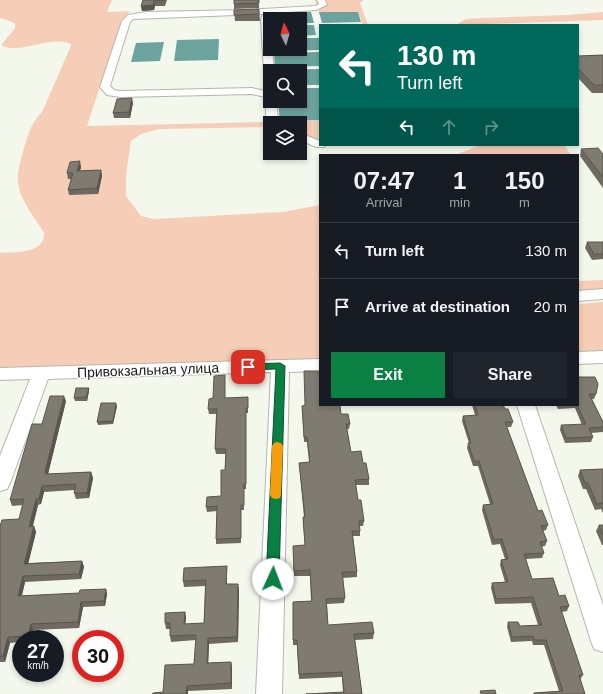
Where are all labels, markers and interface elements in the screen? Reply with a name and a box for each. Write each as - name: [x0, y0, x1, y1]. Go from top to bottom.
- north arrow: [263, 12, 307, 56]
- map controls: [263, 12, 307, 160]
- icon: left: [331, 40, 383, 92]
- text: 130 m: [397, 40, 476, 71]
- button: search: [263, 64, 307, 108]
- text: Turn left: [397, 73, 462, 93]
- button: layers: [263, 116, 307, 160]
- icon: left: [396, 116, 418, 138]
- icon: ahead: [438, 116, 460, 138]
- icon: right: [480, 116, 502, 138]
- text: 07:47: [353, 167, 415, 194]
- text: 1: [453, 167, 466, 194]
- text: 150: [505, 167, 545, 194]
- text: Arrival: [366, 195, 403, 210]
- text: min: [449, 195, 470, 210]
- text: m: [519, 195, 530, 210]
- icon: left: [331, 240, 353, 262]
- text: Turn left: [365, 242, 424, 259]
- text: 130 m: [525, 242, 567, 259]
- icon: arrive: [331, 296, 353, 318]
- text: Arrive at destination: [365, 298, 510, 315]
- text: 20 m: [534, 298, 567, 315]
- pin: [231, 350, 265, 384]
- button: Exit: [331, 352, 445, 398]
- button: Share: [453, 352, 567, 398]
- icon: arrive: [237, 356, 259, 378]
- street label: Привокзальная улица: [77, 360, 220, 380]
- position arrow: [252, 558, 294, 600]
- speed limit sign: 30: [72, 630, 124, 682]
- text: 27: [27, 640, 49, 662]
- text: km/h: [27, 660, 49, 671]

